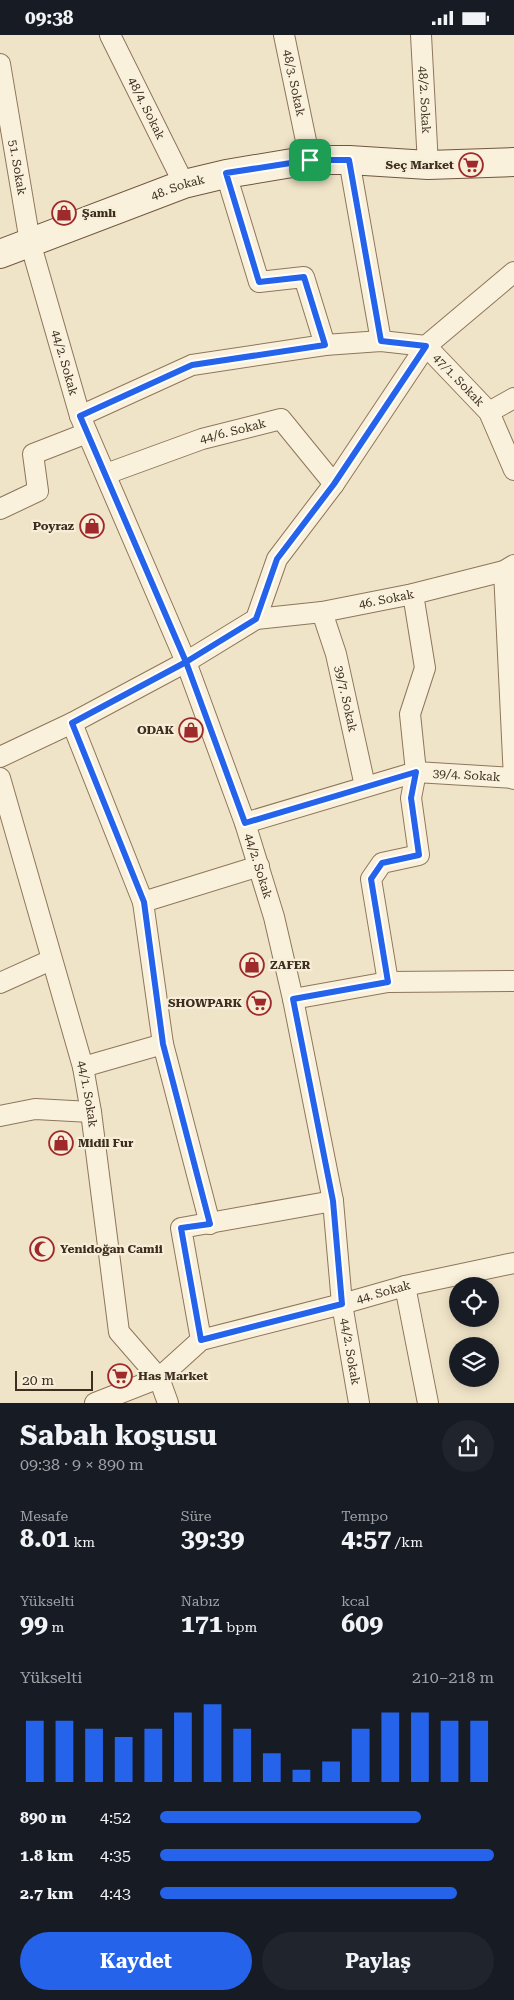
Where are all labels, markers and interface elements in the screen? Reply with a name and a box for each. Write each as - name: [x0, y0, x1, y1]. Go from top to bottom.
- text: 09:38: [25, 6, 74, 29]
- street label: 48/3. Sokak: [280, 48, 308, 118]
- street label: 48/2. Sokak: [416, 66, 433, 134]
- street label: 48/4. Sokak: [125, 75, 168, 142]
- street label: 51. Sokak: [6, 139, 29, 197]
- pin: [289, 139, 331, 181]
- icon: arrive: [296, 146, 324, 174]
- supermarket icon: Seç Market: [458, 152, 484, 178]
- place label: Seç Market: [385, 158, 454, 172]
- street label: 48. Sokak: [149, 172, 207, 203]
- shop icon: Şamlı: [51, 200, 77, 226]
- place label: Şamlı: [82, 206, 116, 220]
- street label: 44/2. Sokak: [49, 328, 81, 397]
- street label: 47/1. Sokak: [430, 351, 487, 410]
- street label: 44/6. Sokak: [198, 416, 268, 446]
- shop icon: Poyraz: [79, 513, 105, 539]
- place label: Poyraz: [33, 519, 74, 533]
- street label: 46. Sokak: [358, 587, 416, 612]
- street label: 39/7. Sokak: [332, 664, 360, 734]
- shop icon: ODAK: [178, 717, 204, 743]
- place label: ODAK: [137, 723, 175, 737]
- street label: 39/4. Sokak: [432, 766, 501, 784]
- street label: 44/2. Sokak: [242, 832, 275, 901]
- shop icon: ZAFER: [239, 952, 265, 978]
- place label: ZAFER: [270, 958, 311, 972]
- supermarket icon: SHOWPARK: [246, 990, 272, 1016]
- place label: SHOWPARK: [168, 996, 243, 1010]
- street label: 44/1. Sokak: [74, 1059, 100, 1129]
- shop icon: Midil Fur: [48, 1130, 74, 1156]
- place label: Midil Fur: [78, 1136, 134, 1150]
- mosque icon: Yenidoğan Camii: [29, 1236, 55, 1262]
- place label: Yenidoğan Camii: [60, 1242, 163, 1256]
- map controls: [449, 1277, 499, 1387]
- button: locate: [449, 1277, 499, 1327]
- street label: 44. Sokak: [355, 1278, 412, 1307]
- street label: 44/2. Sokak: [338, 1317, 363, 1387]
- button: layers: [449, 1337, 499, 1387]
- supermarket icon: Has Market: [107, 1363, 133, 1389]
- scale bar: [15, 1367, 92, 1391]
- place label: Has Market: [138, 1369, 208, 1383]
- text: 20 m: [22, 1372, 54, 1388]
- text: Sabah koşusu: [20, 1419, 217, 1452]
- button: share: [442, 1420, 494, 1472]
- text: 09:38 · 9 × 890 m: [20, 1455, 144, 1474]
- text: Mesafe: [20, 1508, 68, 1524]
- text: Süre: [181, 1508, 211, 1524]
- text: Tempo: [341, 1508, 388, 1524]
- text: 8.01: [20, 1524, 70, 1553]
- text: 39:39: [181, 1524, 244, 1553]
- text: 4:57: [341, 1524, 391, 1553]
- text: km: [70, 1534, 95, 1550]
- text: /km: [391, 1534, 423, 1550]
- text: Yükselti: [20, 1593, 74, 1609]
- text: Nabız: [181, 1593, 219, 1609]
- text: kcal: [341, 1593, 370, 1609]
- text: 99: [20, 1609, 48, 1638]
- text: 171: [181, 1609, 223, 1638]
- text: 609: [341, 1609, 383, 1638]
- text: m: [48, 1619, 64, 1635]
- text: bpm: [223, 1619, 257, 1635]
- text: Yükselti: [20, 1668, 82, 1687]
- text: 210–218 m: [412, 1668, 494, 1687]
- text: 890 m: [20, 1808, 66, 1827]
- text: 4:52: [100, 1808, 131, 1827]
- text: 1.8 km: [20, 1846, 73, 1865]
- text: 4:35: [100, 1846, 131, 1865]
- text: 2.7 km: [20, 1884, 73, 1903]
- text: 4:43: [100, 1884, 131, 1903]
- button: Kaydet: [20, 1932, 252, 1990]
- button: Paylaş: [262, 1932, 494, 1990]

